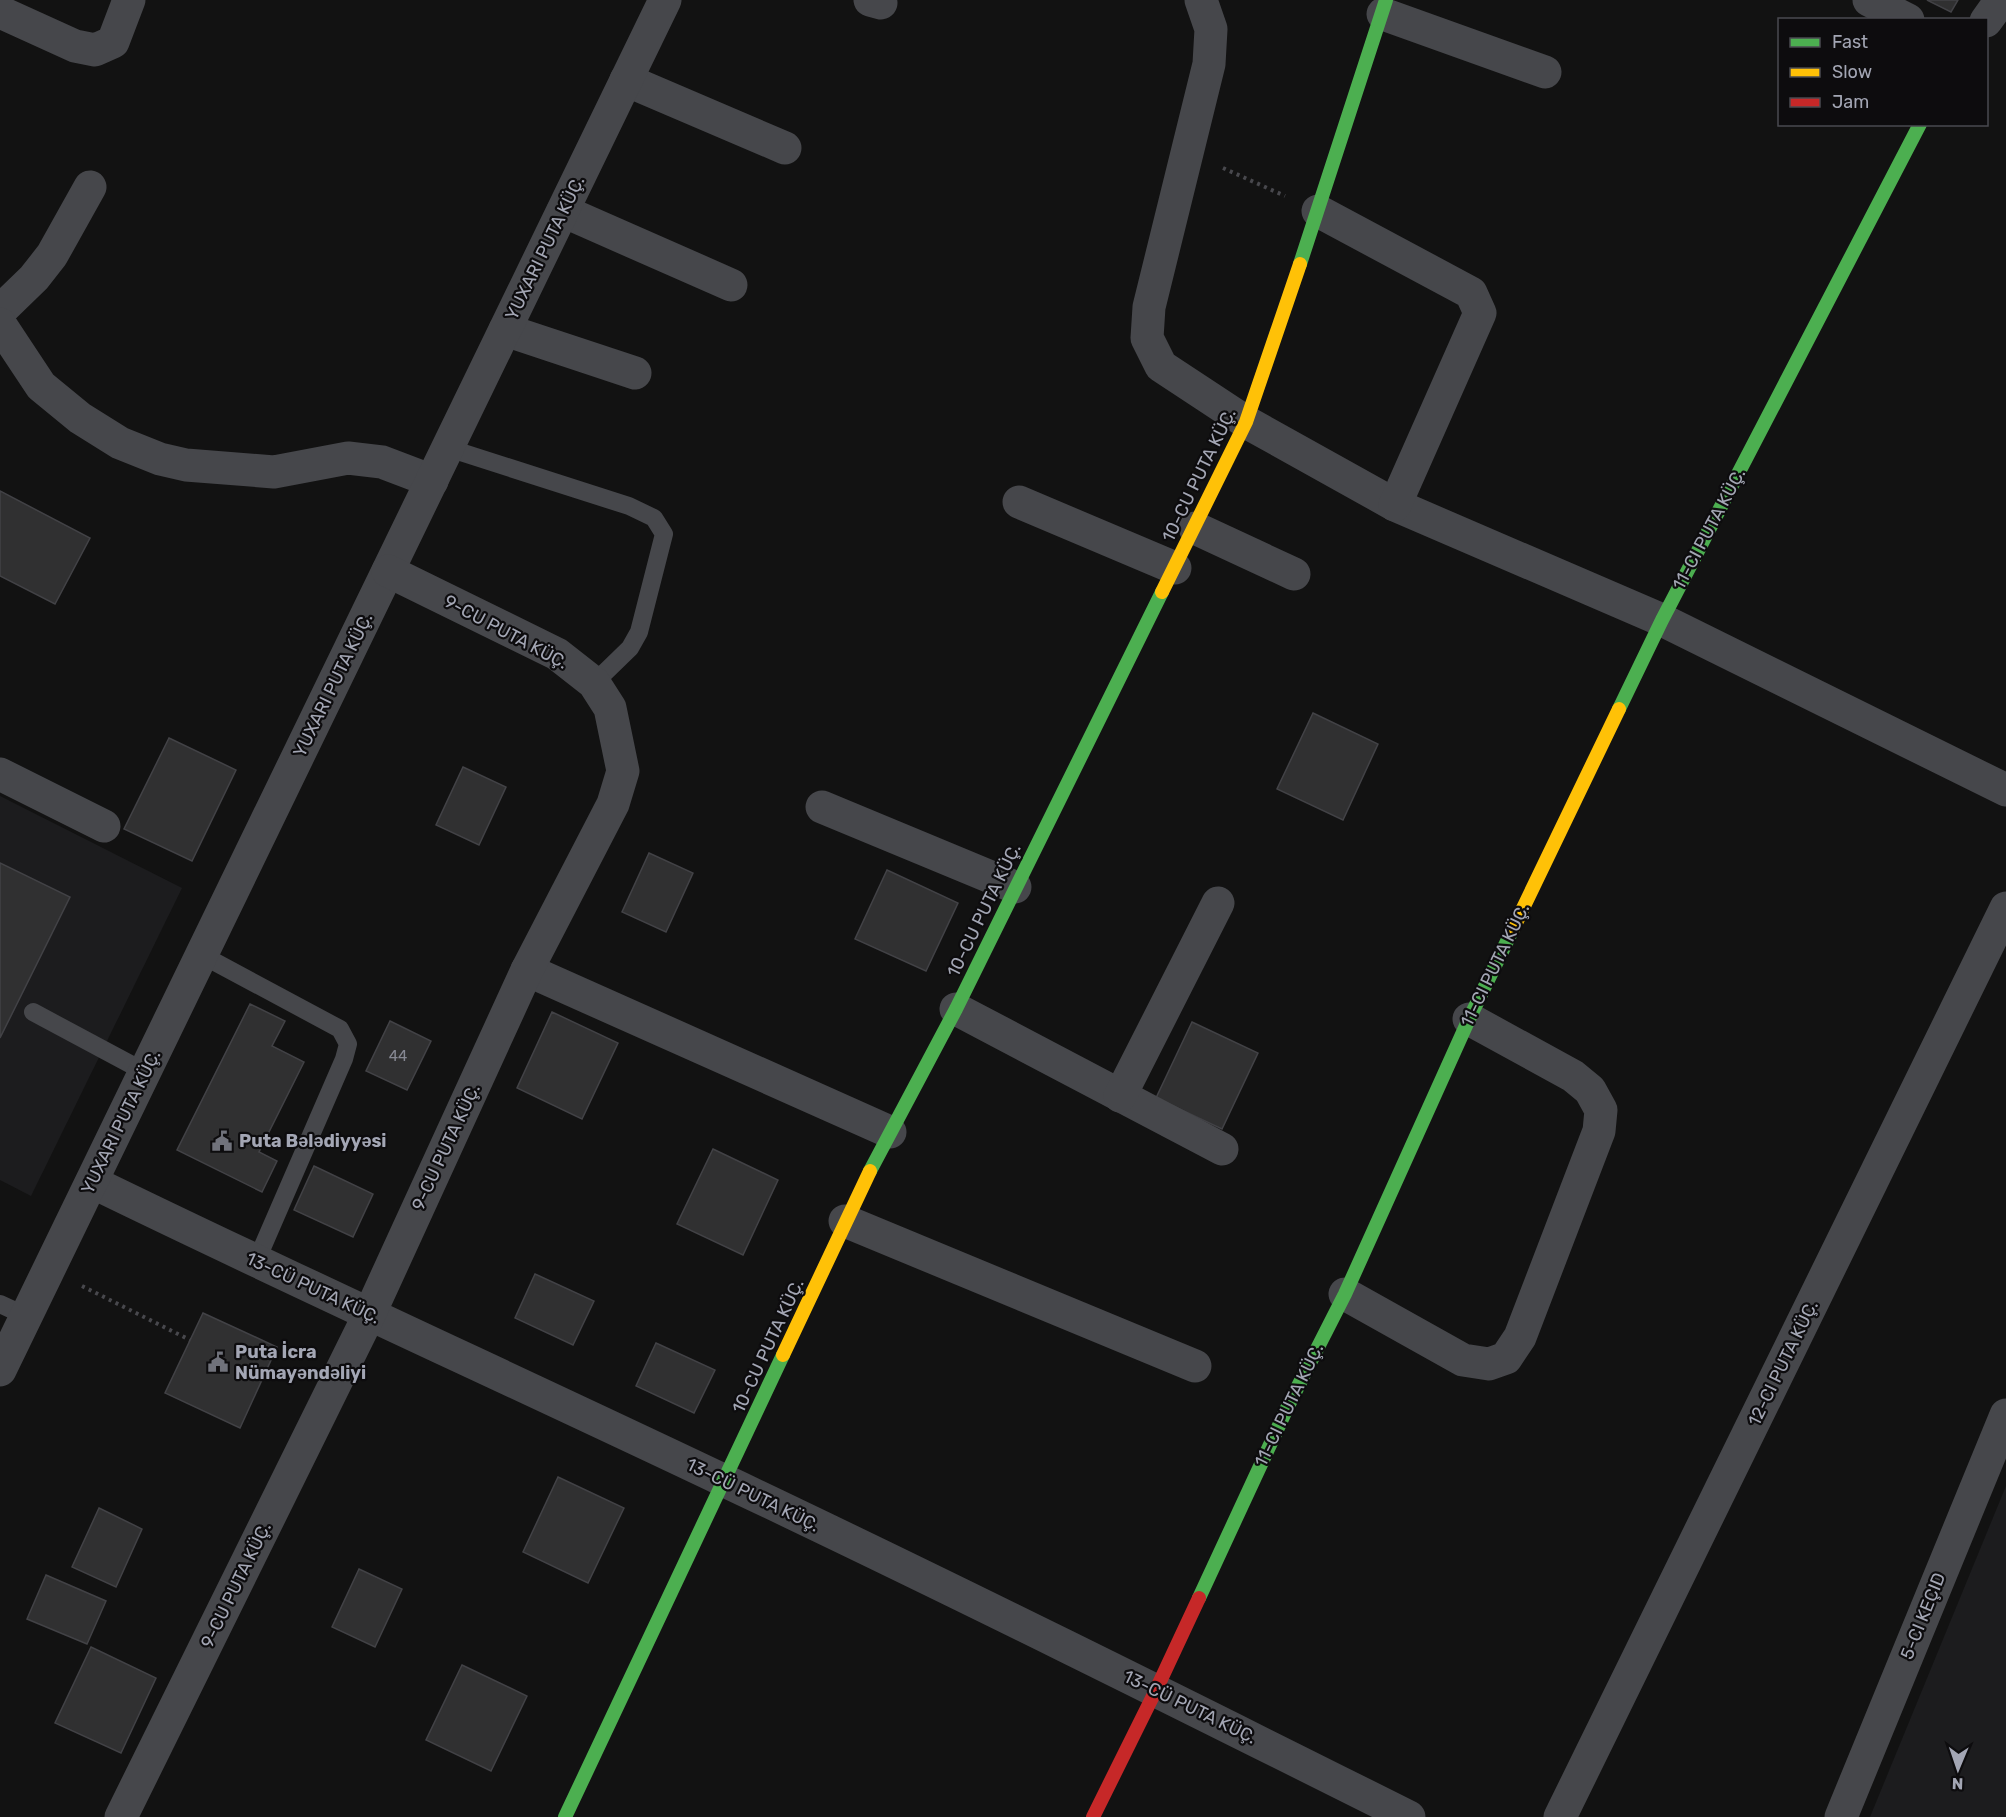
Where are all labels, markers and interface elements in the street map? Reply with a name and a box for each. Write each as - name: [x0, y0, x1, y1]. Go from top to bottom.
- legend: [1778, 18, 1988, 126]
- text: Fast: [1832, 31, 1868, 53]
- text: Slow: [1832, 61, 1872, 83]
- text: Jam: [1832, 91, 1869, 113]
- street label: YUXARI PUTA KÜÇ.: [501, 172, 589, 324]
- street label: 10-CU PUTA KÜÇ.: [1157, 405, 1241, 545]
- street label: 11-CI PUTA KÜÇ.: [1668, 464, 1750, 594]
- street label: 9-CU PUTA KÜÇ.: [440, 590, 572, 674]
- street label: YUXARI PUTA KÜÇ.: [289, 609, 377, 761]
- street label: 10-CU PUTA KÜÇ.: [942, 840, 1026, 980]
- street label: 11-CI PUTA KÜÇ.: [1456, 900, 1534, 1030]
- street label: YUXARI PUTA KÜÇ.: [77, 1046, 165, 1198]
- house number: 44: [389, 1047, 407, 1065]
- street label: 9-CU PUTA KÜÇ.: [407, 1080, 485, 1214]
- public building icon: Puta Bələdiyyəsi: [210, 1129, 234, 1153]
- place label: Puta Bələdiyyəsi: [239, 1130, 387, 1152]
- street label: 13-CÜ PUTA KÜÇ.: [243, 1247, 383, 1329]
- street label: 10-CU PUTA KÜÇ.: [727, 1275, 809, 1417]
- street label: 12-CI PUTA KÜÇ.: [1743, 1297, 1823, 1429]
- street label: 11-CI PUTA KÜÇ.: [1250, 1340, 1328, 1470]
- place label: Puta İcra Nümayəndəliyi: [235, 1341, 366, 1384]
- public building icon: Puta İcra Nümayəndəliyi: [206, 1350, 230, 1374]
- street label: 13-CÜ PUTA KÜÇ.: [683, 1453, 823, 1537]
- street label: 9-CU PUTA KÜÇ.: [196, 1519, 276, 1651]
- street label: 5-CI KEÇID: [1896, 1569, 1950, 1663]
- street label: 13-CÜ PUTA KÜÇ.: [1120, 1665, 1260, 1749]
- north arrow: [1928, 1739, 1988, 1799]
- text: N: [1951, 1774, 1964, 1793]

